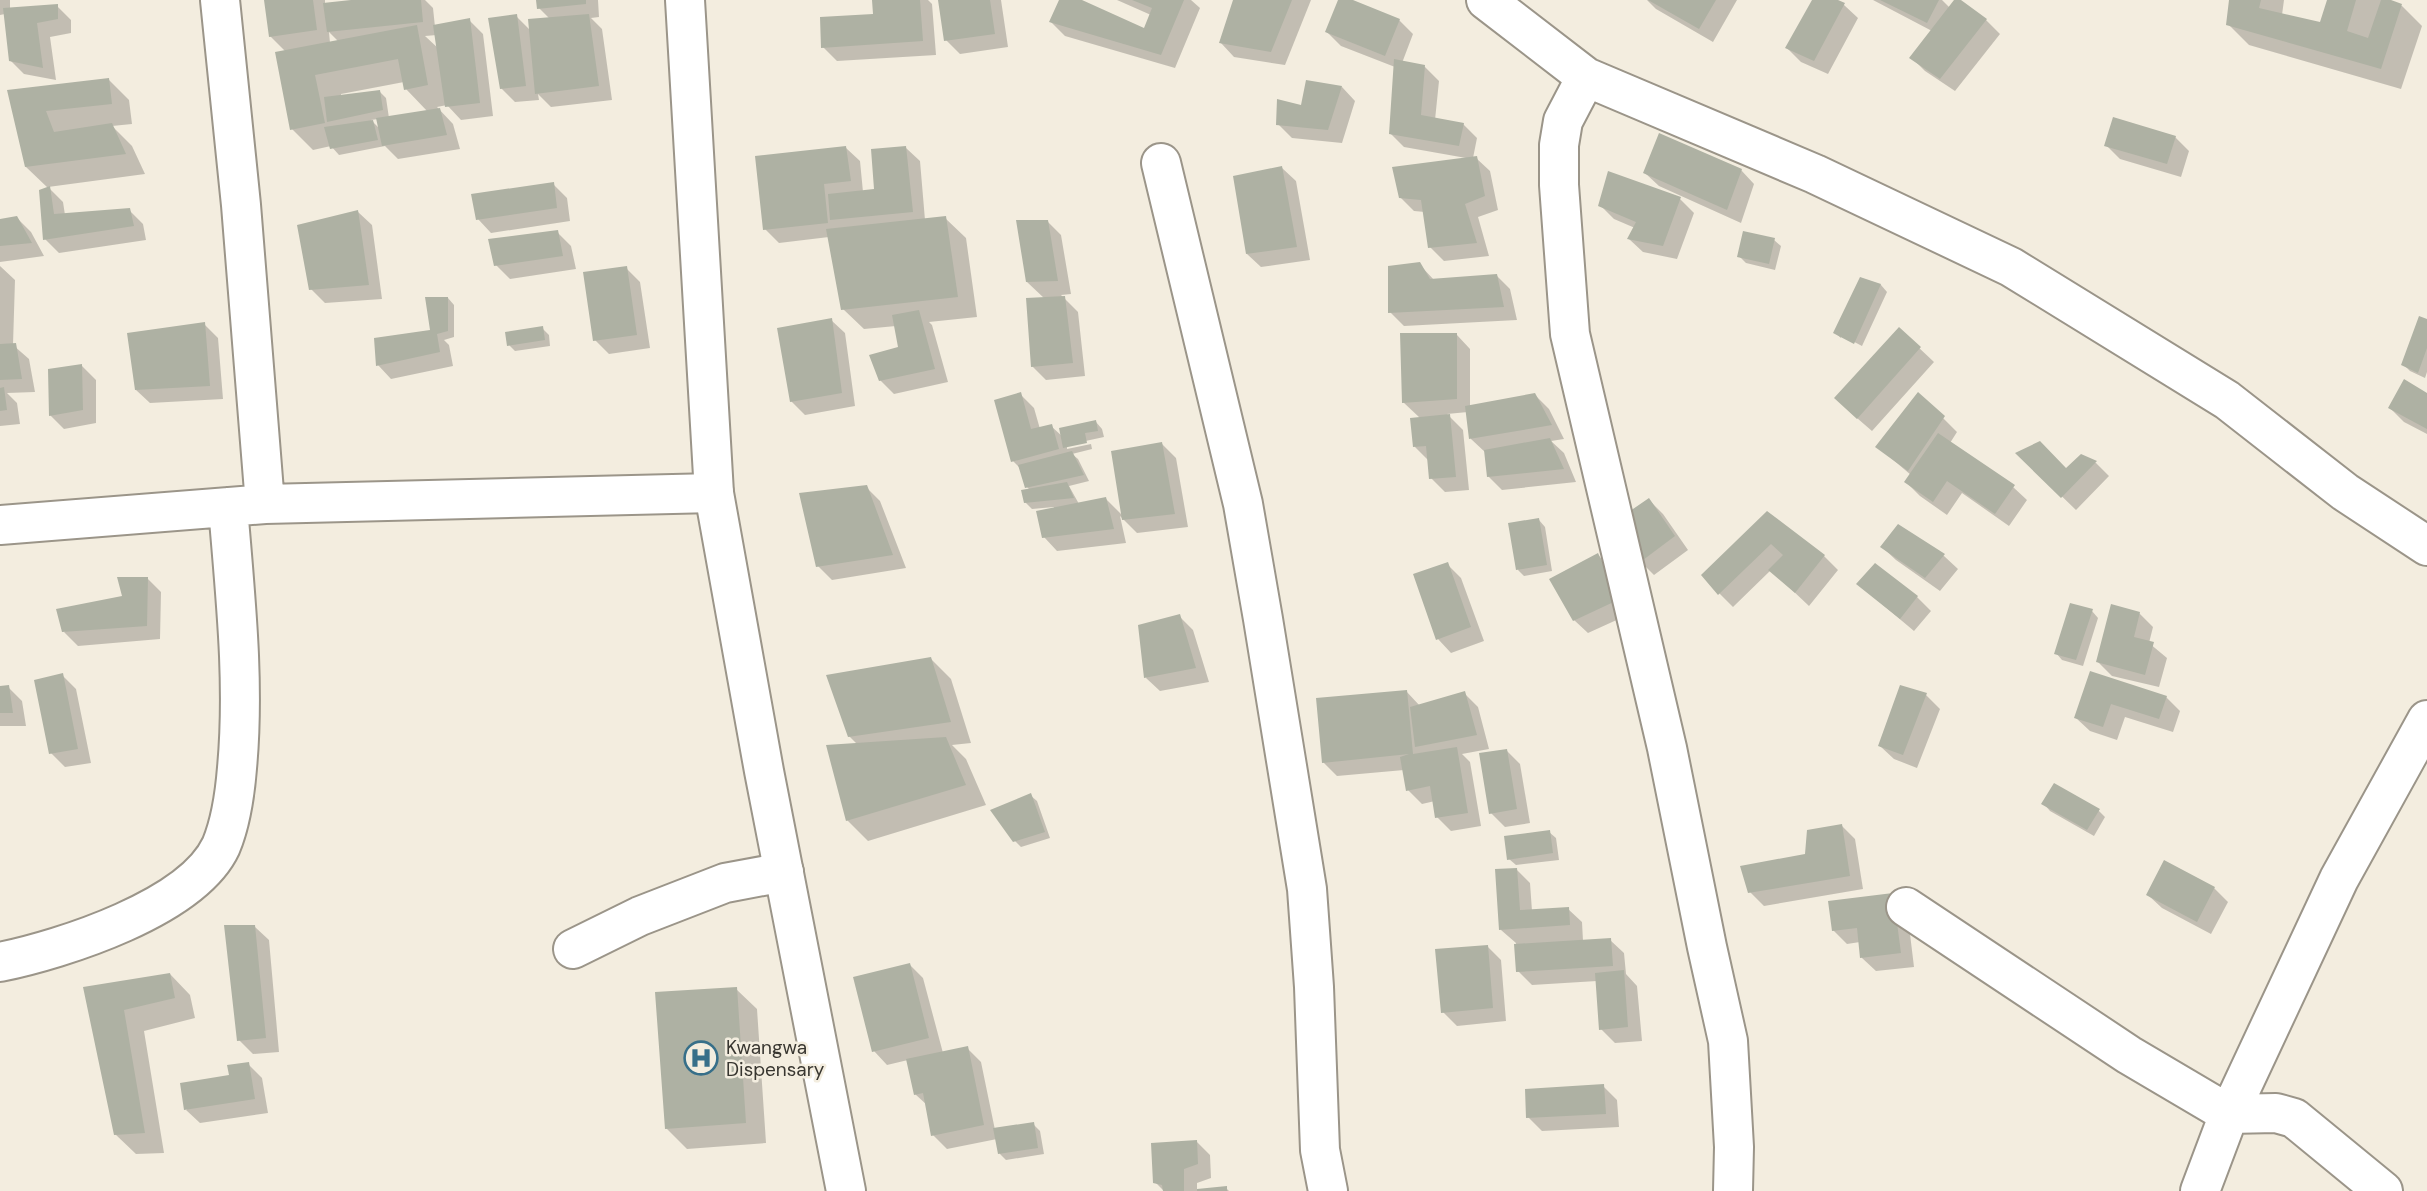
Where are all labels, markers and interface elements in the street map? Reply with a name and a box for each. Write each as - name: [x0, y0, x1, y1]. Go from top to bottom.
- place label: Kwangwa Dispensary: [726, 1035, 825, 1082]
- hospital icon: Kwangwa Dispensary: [682, 1039, 720, 1077]

